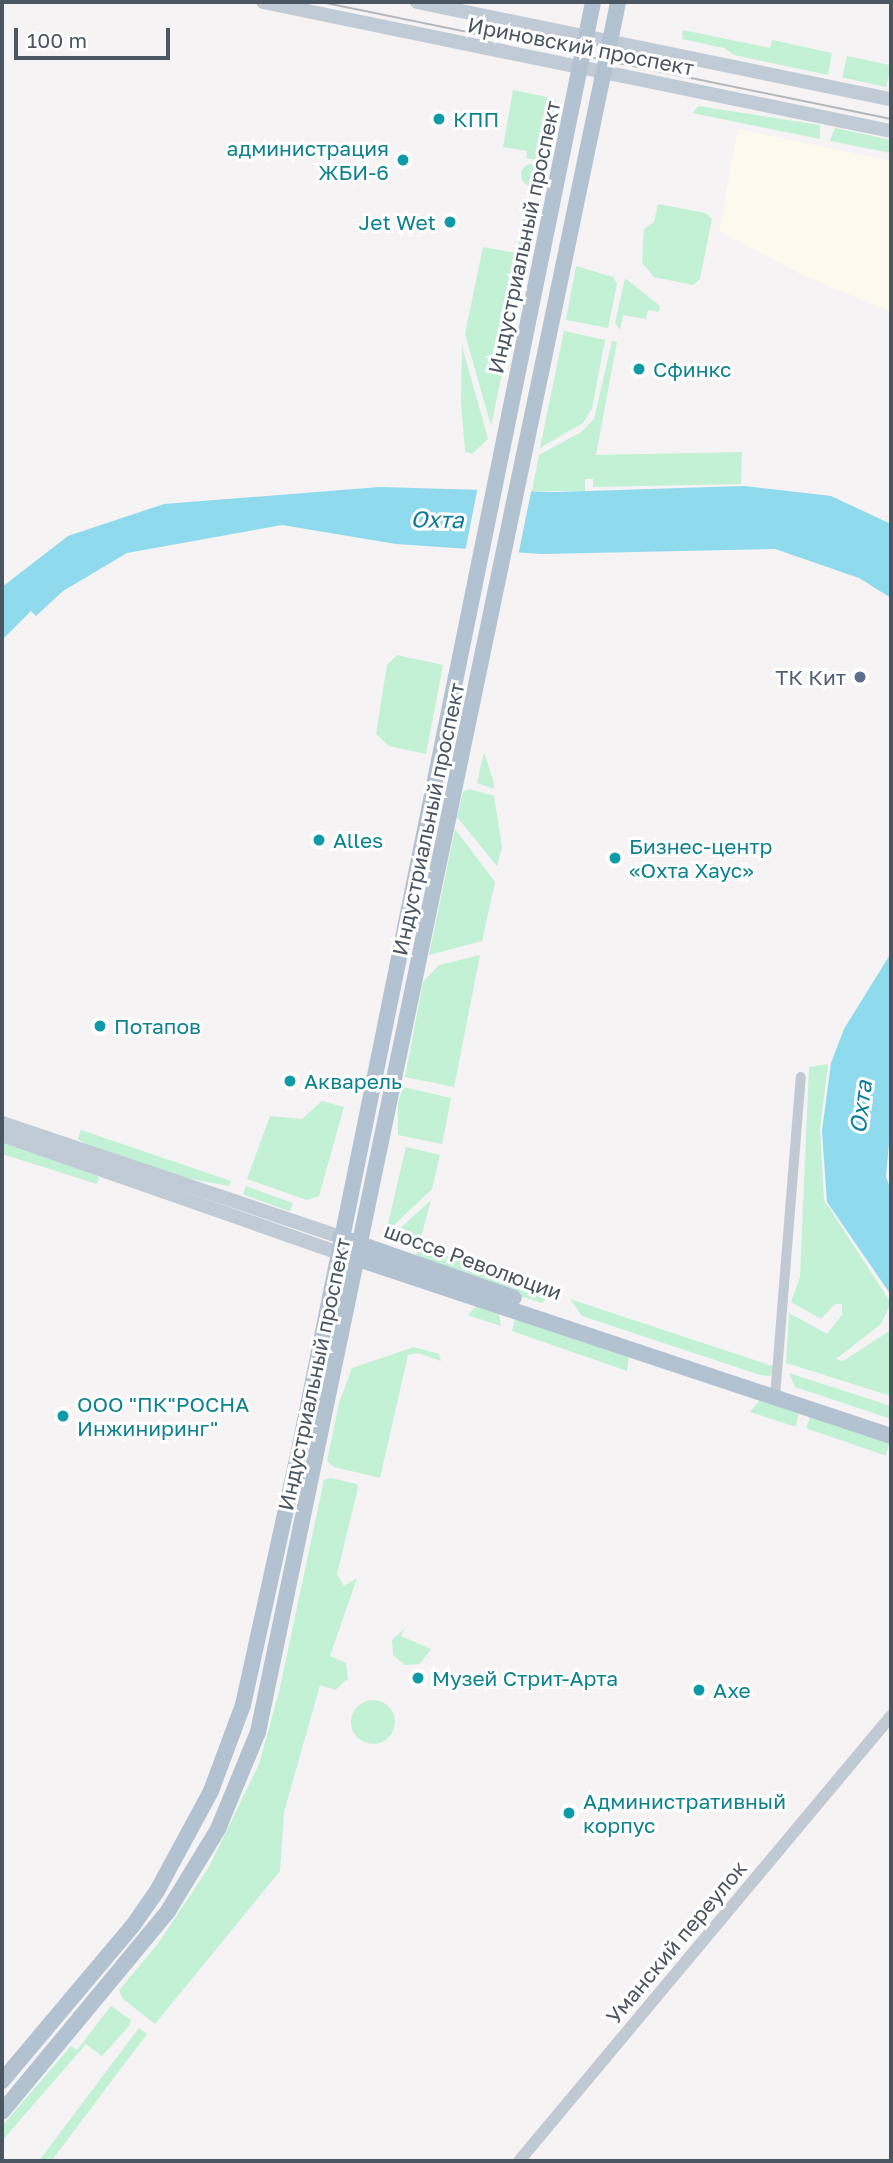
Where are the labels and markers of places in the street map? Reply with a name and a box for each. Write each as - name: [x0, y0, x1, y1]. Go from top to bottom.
- place label: КПП: [453, 106, 499, 132]
- marker: КПП: [431, 111, 447, 127]
- place label: администрация ЖБИ-6: [227, 135, 389, 185]
- marker: администрация ЖБИ-6: [395, 152, 411, 168]
- place label: Jet Wet: [359, 209, 436, 235]
- marker: Jet Wet: [442, 214, 458, 230]
- place label: Сфинкс: [653, 356, 732, 382]
- marker: Сфинкс: [631, 361, 647, 377]
- place label: ТК Кит: [775, 664, 846, 690]
- marker: ТК Кит: [852, 669, 868, 685]
- place label: Alles: [333, 827, 383, 853]
- marker: Alles: [311, 832, 327, 848]
- place label: Бизнес-центр «Охта Хаус»: [629, 833, 772, 883]
- marker: Бизнес-центр «Охта Хаус»: [607, 850, 623, 866]
- place label: Потапов: [114, 1013, 201, 1039]
- marker: Потапов: [92, 1018, 108, 1034]
- place label: Акварель: [304, 1068, 402, 1094]
- marker: Акварель: [282, 1073, 298, 1089]
- place label: ООО "ПК"РОСНА Инжиниринг": [77, 1391, 249, 1441]
- marker: ООО "ПК"РОСНА Инжиниринг": [55, 1408, 71, 1424]
- place label: Музей Стрит-Арта: [432, 1665, 618, 1691]
- marker: Музей Стрит-Арта: [410, 1670, 426, 1686]
- place label: Ахе: [713, 1677, 751, 1703]
- marker: Ахе: [691, 1682, 707, 1698]
- place label: Административный корпус: [583, 1788, 786, 1838]
- marker: Административный корпус: [561, 1805, 577, 1821]

